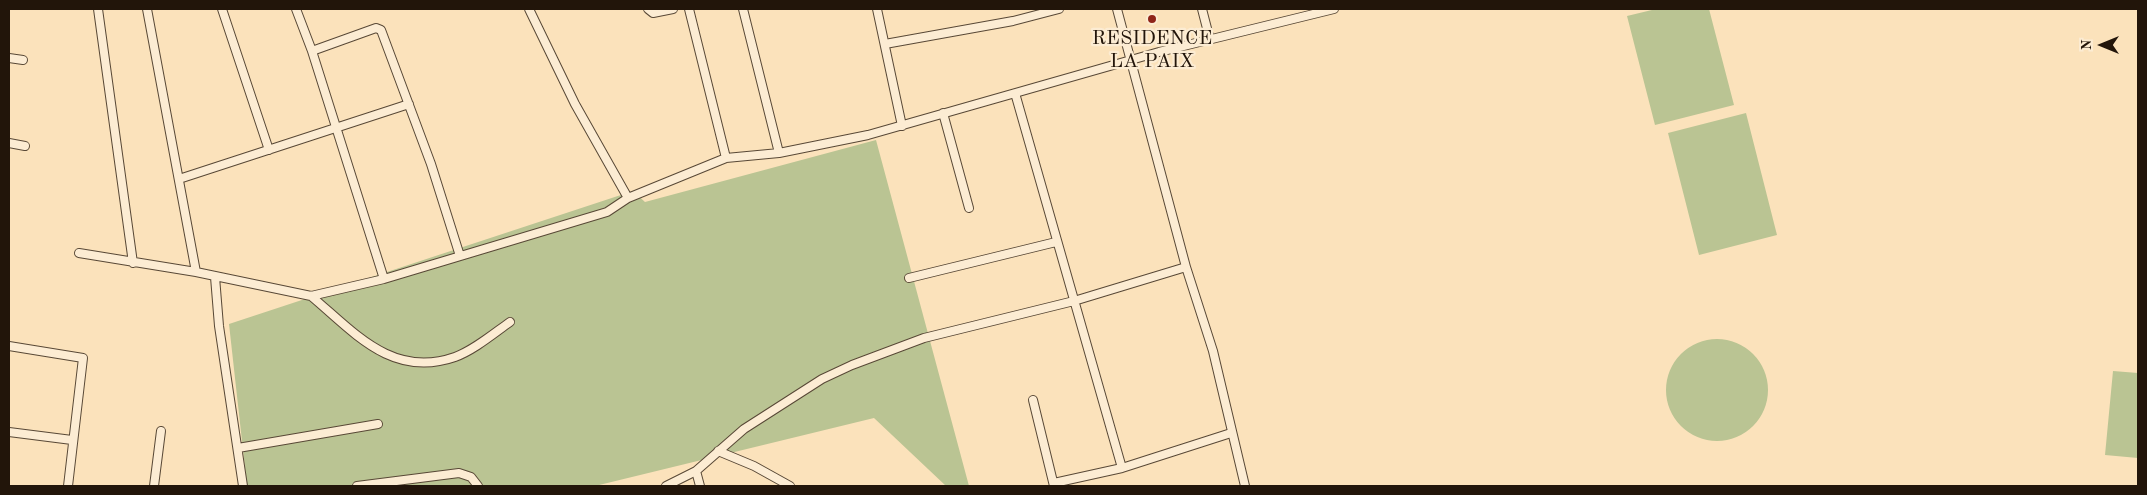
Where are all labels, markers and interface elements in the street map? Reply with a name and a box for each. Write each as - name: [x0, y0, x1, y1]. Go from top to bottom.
- marker: RESIDENCE LA PAIX: [1146, 13, 1158, 25]
- north arrow: [2077, 20, 2127, 70]
- place label: RESIDENCE LA PAIX: [1092, 27, 1212, 74]
- text: N: [2080, 40, 2094, 50]

